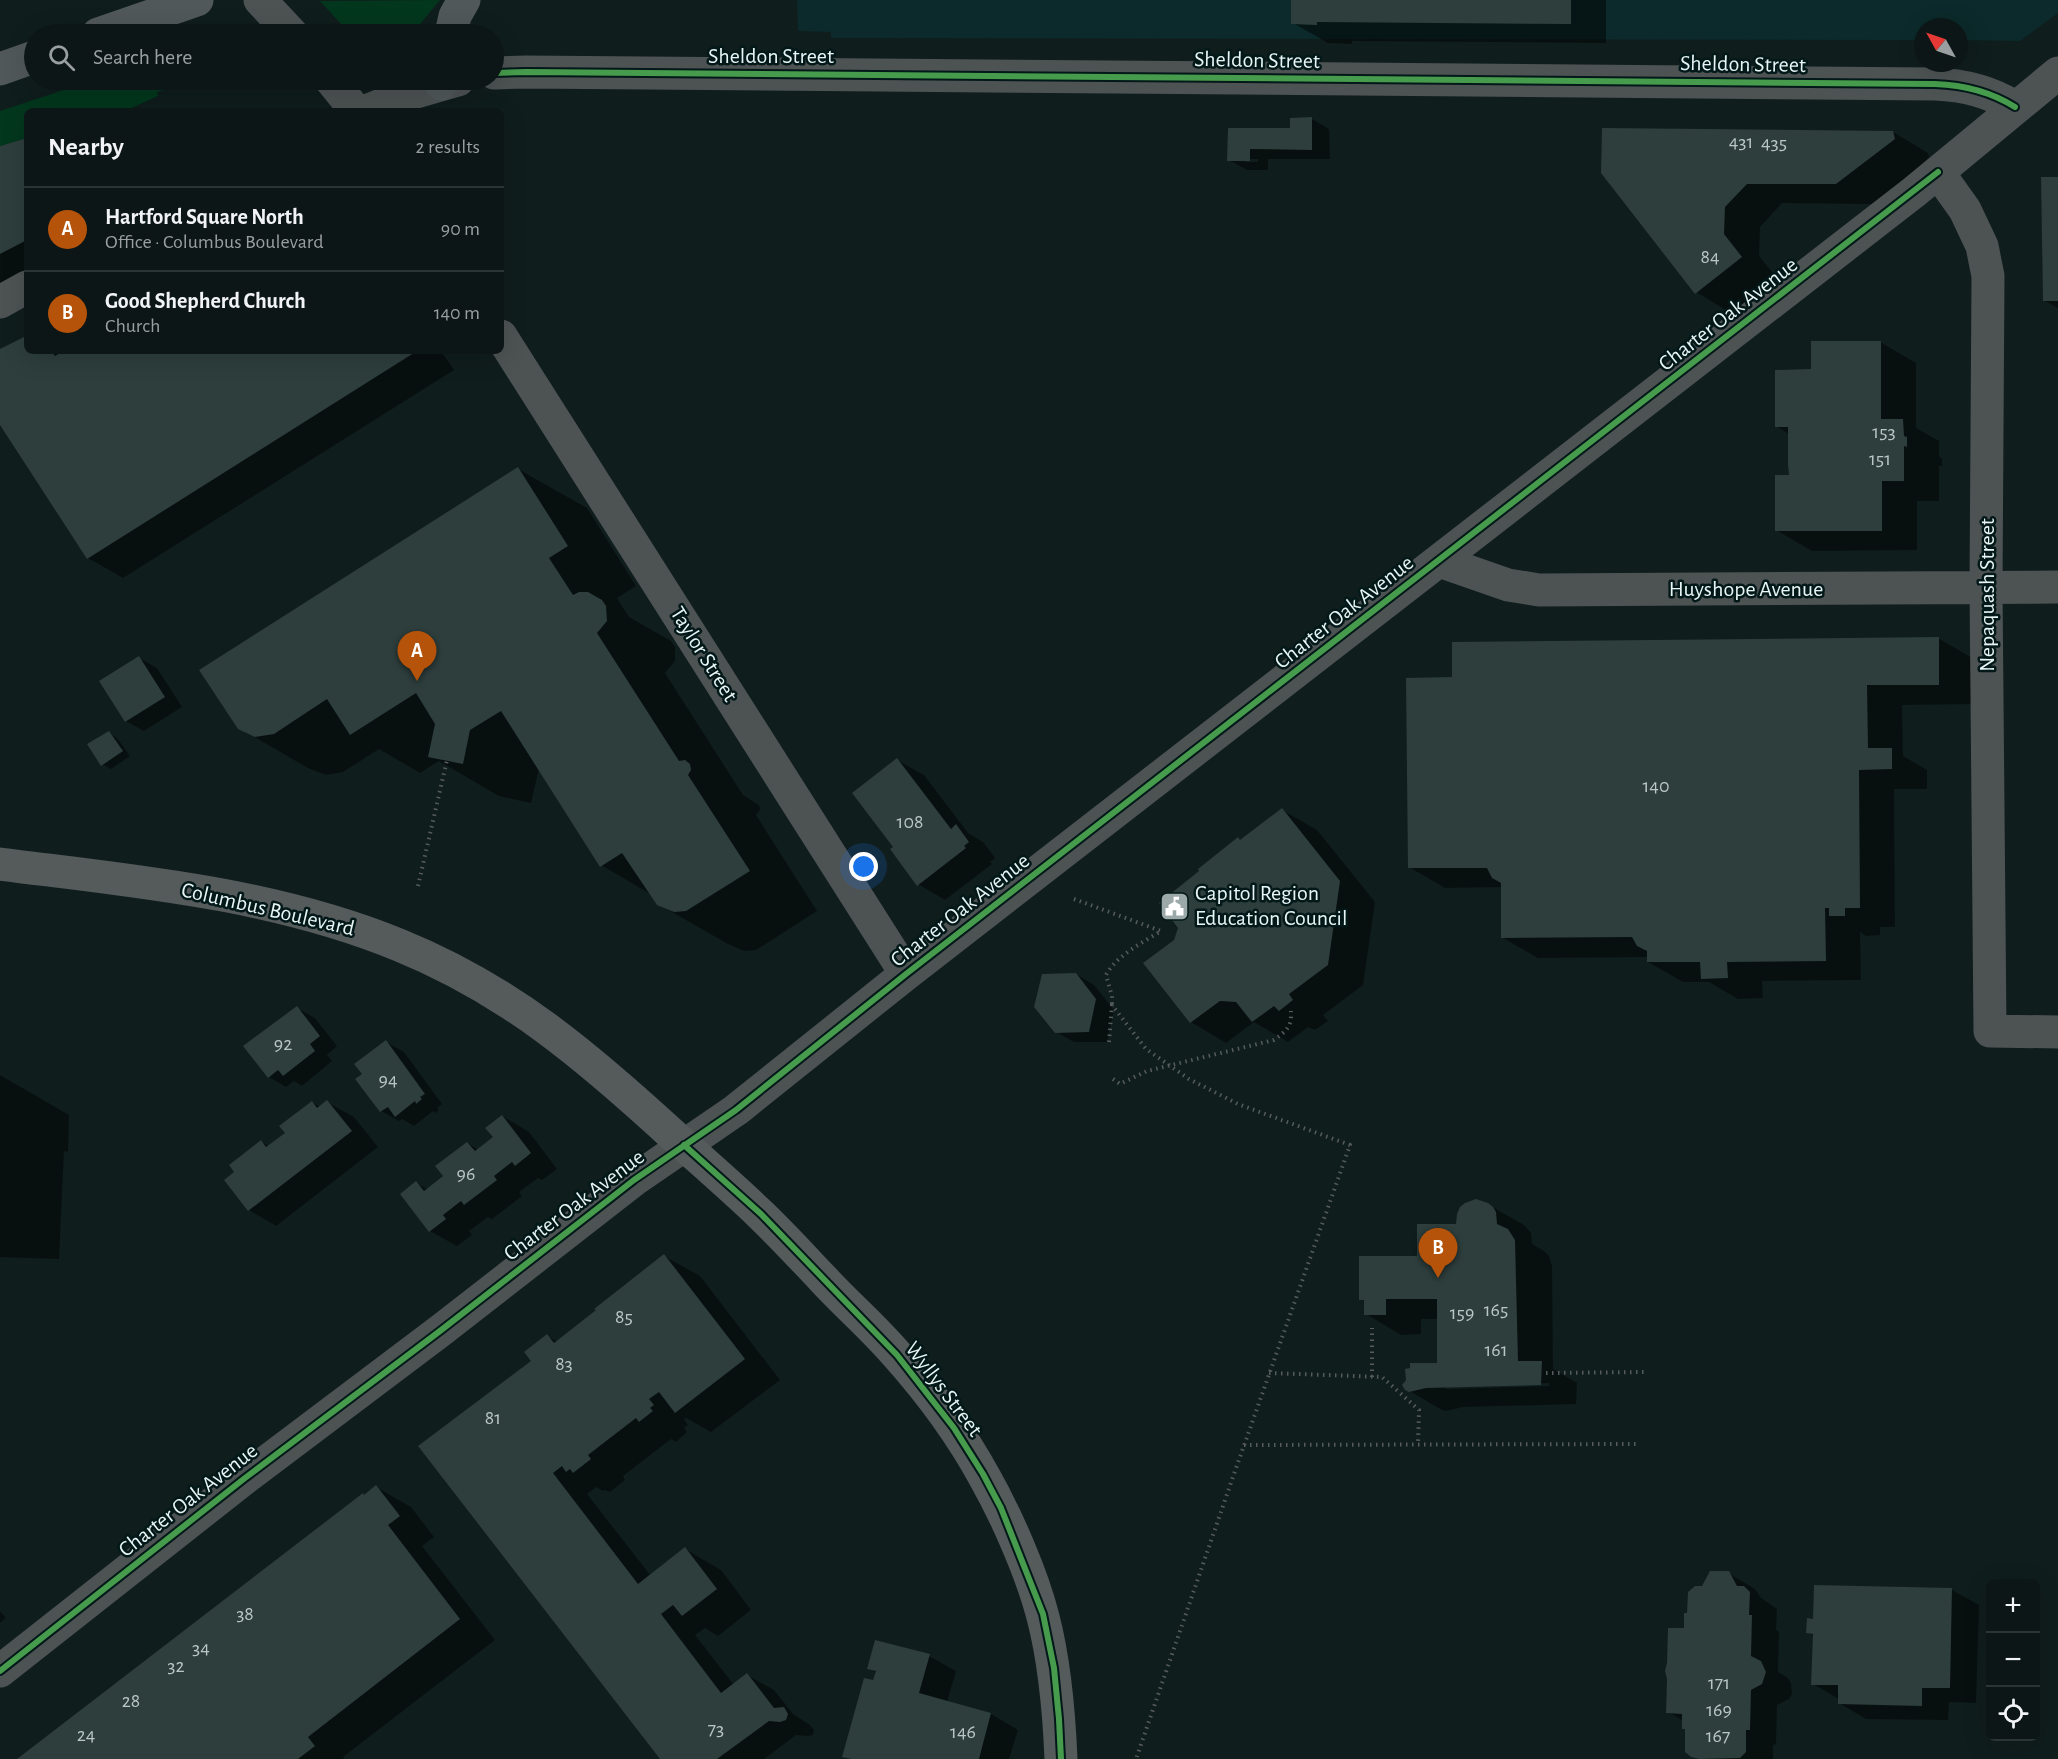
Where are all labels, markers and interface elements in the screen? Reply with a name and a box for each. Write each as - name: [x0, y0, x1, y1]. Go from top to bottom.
- north arrow: [1914, 18, 1968, 72]
- search box: [24, 24, 504, 90]
- icon: search: [45, 41, 78, 74]
- street label: Sheldon Street: [708, 45, 834, 67]
- text: Search here: [93, 46, 192, 68]
- street label: Sheldon Street: [1194, 48, 1320, 72]
- street label: Sheldon Street: [1680, 52, 1806, 76]
- house number: 431: [1729, 132, 1753, 152]
- house number: 435: [1761, 133, 1787, 153]
- text: Nearby: [48, 134, 124, 160]
- text: 2 results: [416, 137, 480, 157]
- text: Hartford Square North: [105, 206, 304, 228]
- text: A: [62, 219, 74, 239]
- text: 90 m: [441, 219, 480, 239]
- text: Office · Columbus Boulevard: [105, 232, 324, 252]
- house number: 84: [1700, 247, 1720, 267]
- street label: Charter Oak Avenue: [1654, 253, 1802, 375]
- text: Good Shepherd Church: [105, 290, 306, 312]
- text: B: [62, 303, 73, 323]
- text: 140 m: [434, 303, 480, 323]
- text: Church: [105, 316, 160, 336]
- house number: 153: [1872, 422, 1896, 442]
- house number: 151: [1869, 449, 1891, 469]
- street label: Nepaquash Street: [1976, 518, 1998, 672]
- street label: Charter Oak Avenue: [1270, 551, 1418, 673]
- street label: Huyshope Avenue: [1669, 578, 1823, 600]
- street label: Taylor Street: [666, 603, 742, 705]
- pin: A: [398, 632, 436, 681]
- house number: 140: [1642, 776, 1670, 796]
- house number: 108: [897, 812, 923, 832]
- street label: Charter Oak Avenue: [886, 849, 1034, 971]
- your location: [849, 852, 878, 881]
- street label: Columbus Boulevard: [179, 878, 357, 940]
- place label: Capitol Region Education Council: [1195, 882, 1347, 929]
- public building icon: Capitol Region Education Council: [1158, 890, 1190, 922]
- house number: 92: [274, 1034, 292, 1054]
- house number: 94: [378, 1070, 398, 1090]
- street label: Charter Oak Avenue: [500, 1145, 648, 1265]
- house number: 96: [457, 1164, 475, 1184]
- pin: B: [1418, 1228, 1458, 1278]
- house number: 165: [1484, 1300, 1508, 1320]
- house number: 159: [1450, 1303, 1474, 1323]
- house number: 85: [615, 1307, 633, 1327]
- street label: Wyllys Street: [901, 1338, 987, 1440]
- house number: 161: [1484, 1340, 1508, 1360]
- house number: 83: [555, 1354, 573, 1374]
- house number: 81: [485, 1408, 501, 1428]
- street label: Charter Oak Avenue: [114, 1439, 262, 1561]
- map controls: [1986, 1579, 2040, 1741]
- button: +: [1986, 1579, 2040, 1633]
- house number: 38: [236, 1604, 254, 1624]
- button: −: [1986, 1633, 2040, 1687]
- house number: 34: [192, 1638, 210, 1658]
- house number: 32: [167, 1656, 185, 1676]
- house number: 171: [1708, 1673, 1730, 1693]
- button: locate: [1986, 1687, 2040, 1741]
- house number: 28: [122, 1691, 140, 1711]
- house number: 169: [1706, 1700, 1732, 1720]
- house number: 73: [708, 1719, 724, 1739]
- house number: 146: [950, 1722, 976, 1742]
- house number: 24: [77, 1725, 95, 1745]
- house number: 167: [1706, 1726, 1730, 1746]

